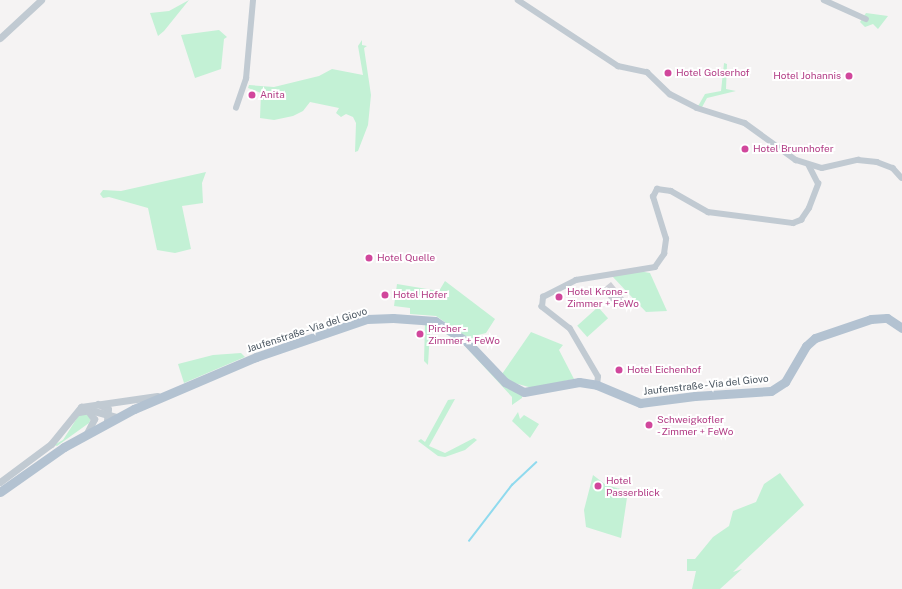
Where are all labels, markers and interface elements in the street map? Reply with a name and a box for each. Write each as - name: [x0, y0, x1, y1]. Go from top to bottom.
- place label: Hotel Golserhof: [676, 67, 750, 79]
- marker: Hotel Golserhof: [663, 68, 673, 78]
- place label: Hotel Johannis: [773, 70, 841, 82]
- marker: Hotel Johannis: [844, 71, 854, 81]
- place label: Anita: [260, 89, 285, 101]
- marker: Anita: [247, 90, 257, 100]
- place label: Hotel Brunnhofer: [753, 143, 834, 155]
- marker: Hotel Brunnhofer: [740, 144, 750, 154]
- place label: Hotel Quelle: [377, 252, 435, 264]
- marker: Hotel Quelle: [364, 253, 374, 263]
- place label: Hotel Krone - Zimmer + FeWo: [567, 285, 639, 308]
- place label: Hotel Hofer: [393, 289, 447, 301]
- marker: Hotel Hofer: [380, 290, 390, 300]
- marker: Hotel Krone - Zimmer + FeWo: [554, 292, 564, 302]
- street label: Jaufenstraße - Via del Giovo: [244, 304, 370, 356]
- place label: Pircher - Zimmer + FeWo: [428, 322, 500, 346]
- marker: Pircher - Zimmer + FeWo: [415, 329, 425, 339]
- place label: Hotel Eichenhof: [627, 364, 701, 376]
- marker: Hotel Eichenhof: [614, 365, 624, 375]
- street label: Jaufenstraße - Via del Giovo: [641, 372, 771, 398]
- place label: Schweigkofler - Zimmer + FeWo: [657, 413, 735, 436]
- marker: Schweigkofler - Zimmer + FeWo: [644, 420, 654, 430]
- place label: Hotel Passerblick: [606, 474, 660, 498]
- marker: Hotel Passerblick: [593, 481, 603, 491]

